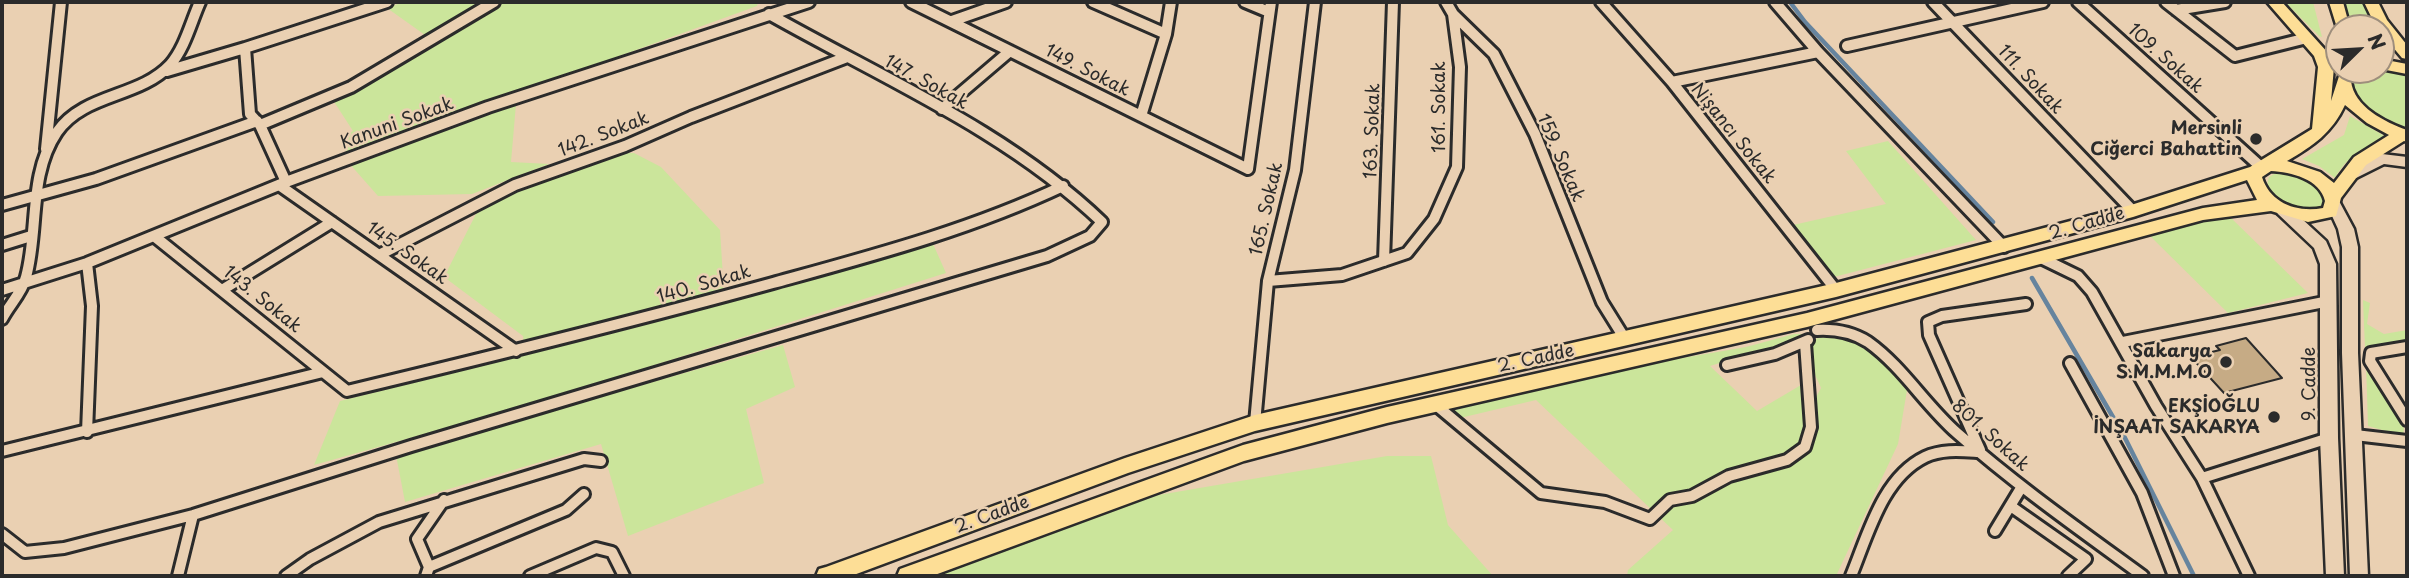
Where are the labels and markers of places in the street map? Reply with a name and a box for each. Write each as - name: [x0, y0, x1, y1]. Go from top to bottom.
- place label: Mersinli Ciğerci Bahattin: [2090, 118, 2242, 160]
- marker: Mersinli Ciğerci Bahattin: [2248, 131, 2264, 147]
- place label: Sakarya S.M.M.M.O: [2116, 341, 2212, 384]
- marker: Sakarya S.M.M.M.O: [2218, 354, 2234, 370]
- place label: EKŞİOĞLU İNŞAAT SAKARYA: [2093, 396, 2260, 438]
- marker: EKŞİOĞLU İNŞAAT SAKARYA: [2266, 409, 2282, 425]

